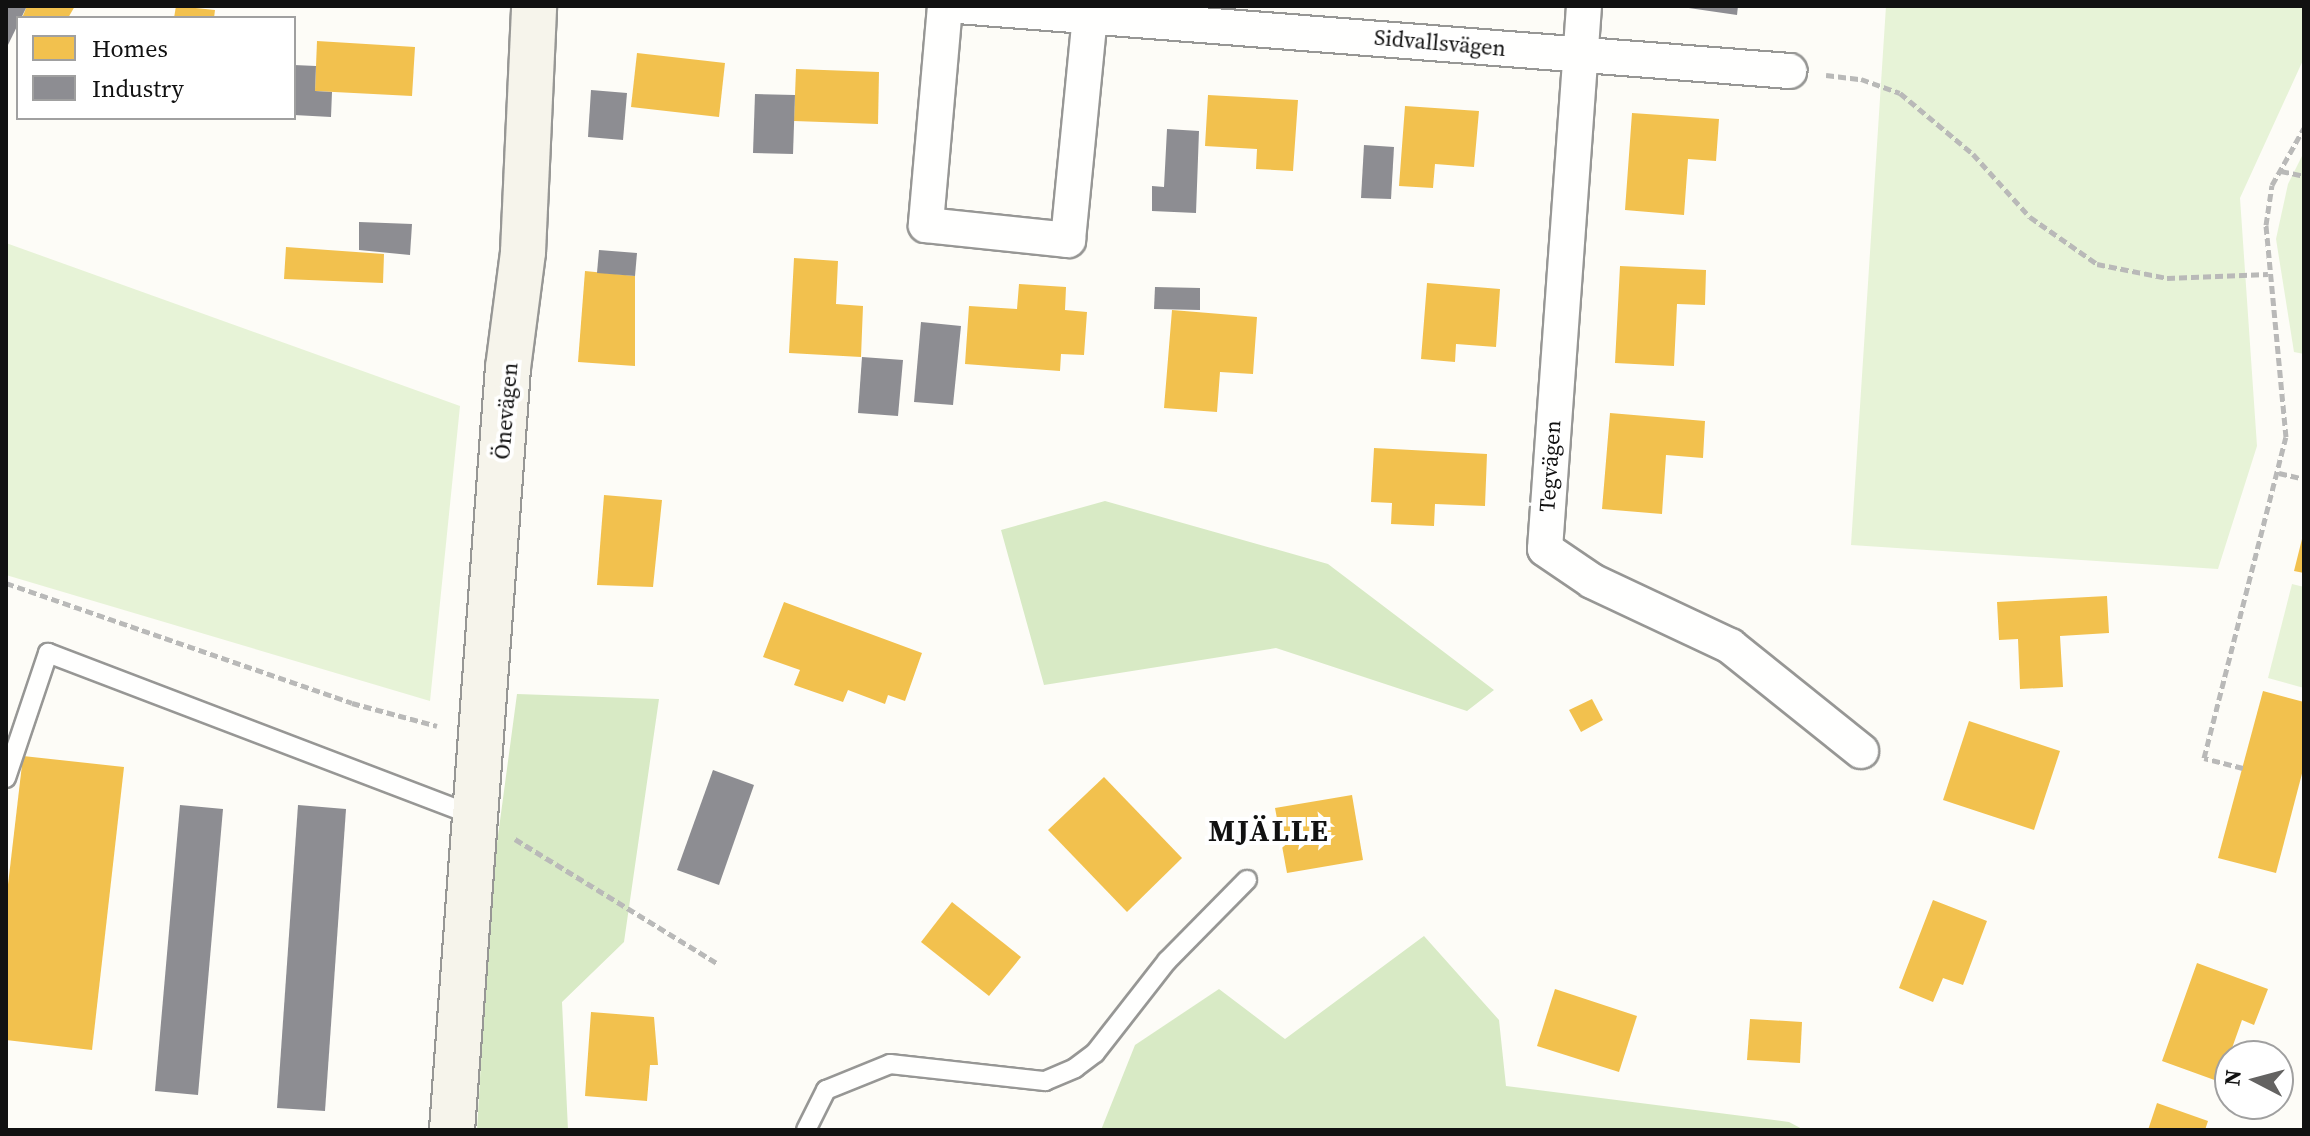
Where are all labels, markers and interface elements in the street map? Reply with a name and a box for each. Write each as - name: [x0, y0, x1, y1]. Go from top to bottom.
- legend: [16, 16, 296, 120]
- street label: Sidvallsvägen: [1373, 24, 1507, 62]
- text: Homes: [92, 32, 168, 65]
- text: Industry: [92, 72, 184, 105]
- street label: Önevägen: [489, 361, 523, 461]
- street label: Tegvägen: [1534, 419, 1566, 513]
- district label: MJÄLLE: [1208, 813, 1330, 849]
- north arrow: [2214, 1040, 2294, 1120]
- text: N: [2216, 1068, 2248, 1087]

